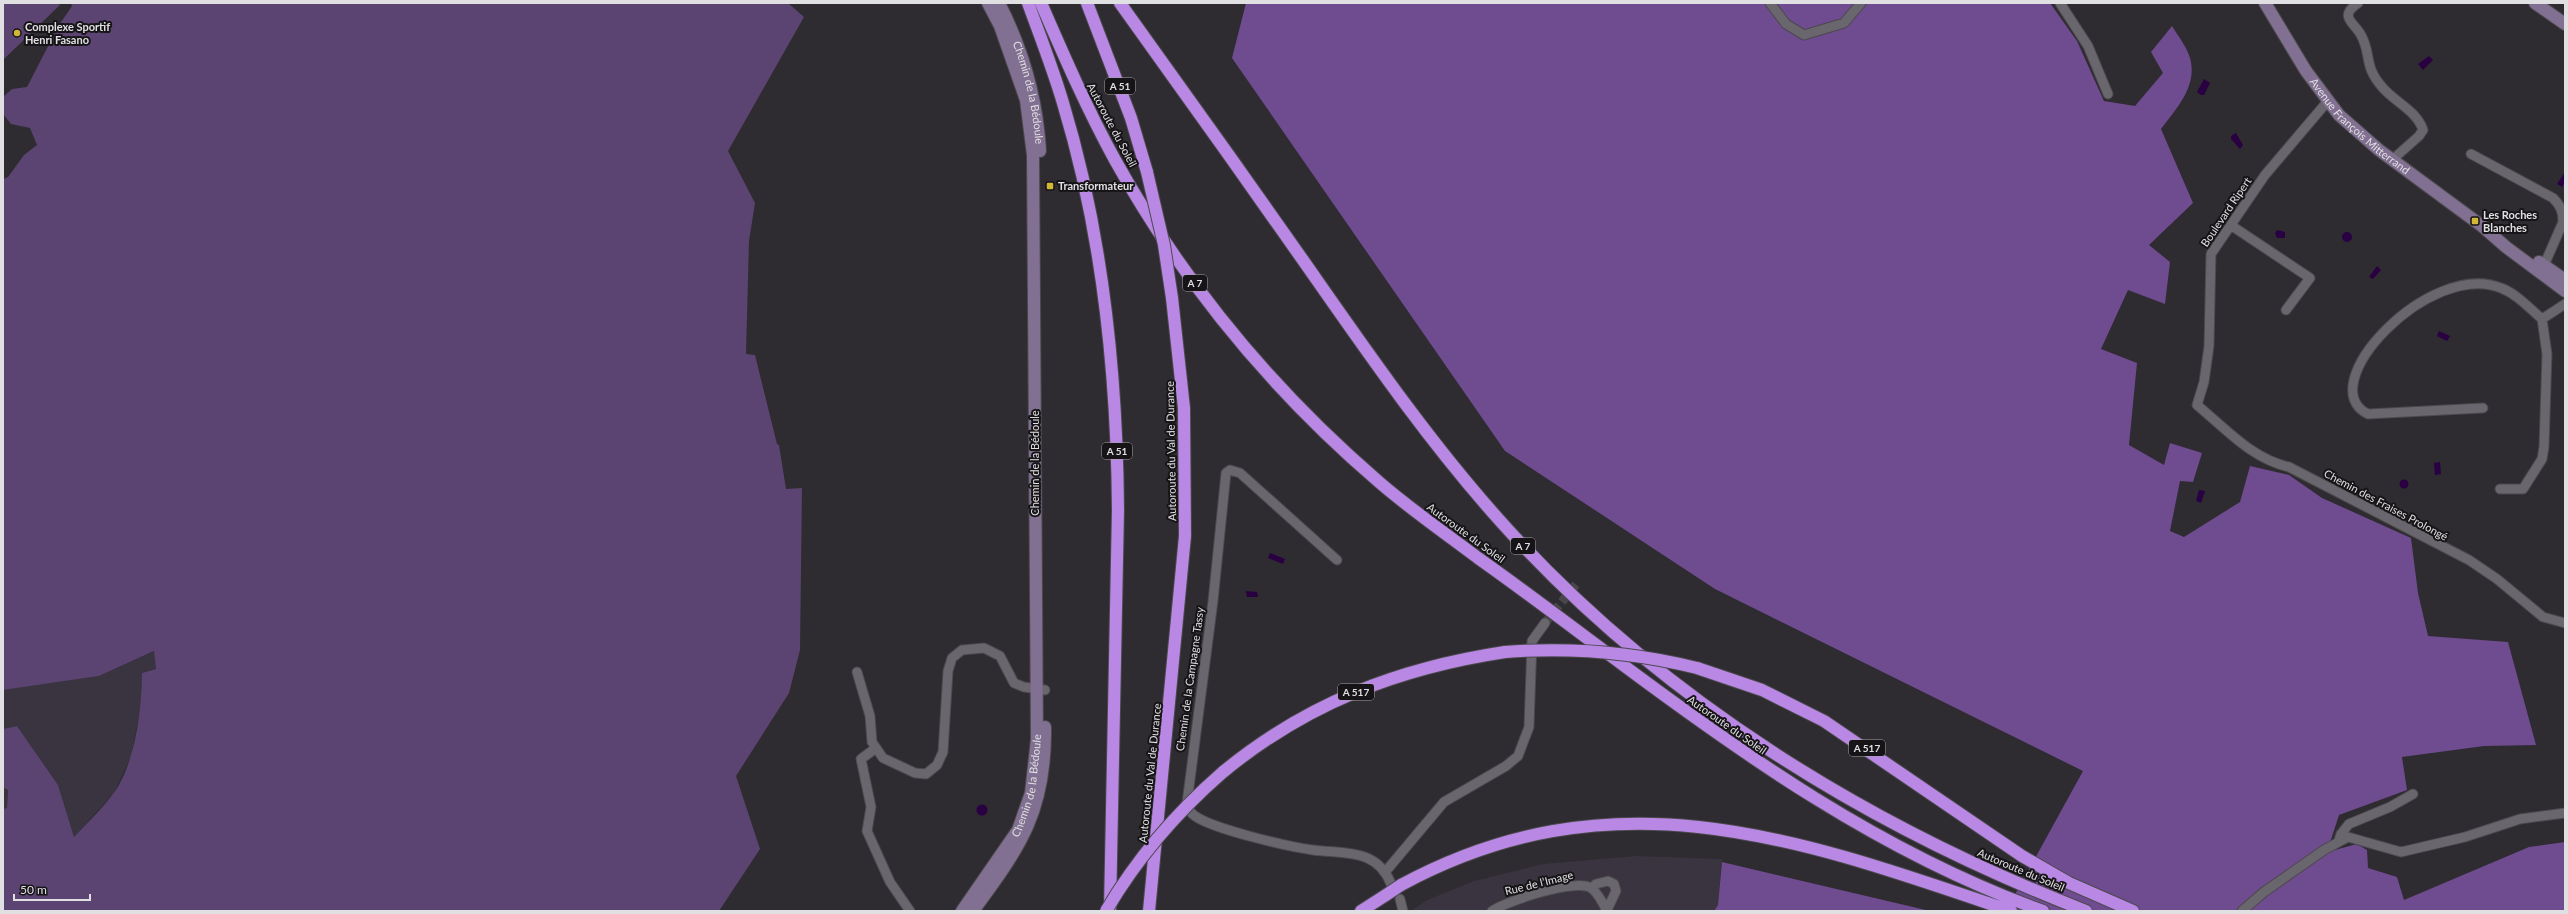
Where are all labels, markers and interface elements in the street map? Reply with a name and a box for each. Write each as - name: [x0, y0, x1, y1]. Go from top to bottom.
- place label: Complexe Sportif Henri Fasano: [25, 20, 110, 46]
- marker: Complexe Sportif Henri Fasano: [12, 28, 22, 38]
- street label: Chemin de la Bédoule: [1011, 39, 1047, 145]
- street label: Avenue François Mitterrand: [2308, 75, 2412, 176]
- road number: A 51: [1105, 78, 1135, 94]
- street label: Autoroute du Soleil: [1085, 81, 1140, 169]
- street label: Boulevard Ripert: [2198, 175, 2254, 249]
- place label: Transformateur: [1058, 179, 1134, 192]
- marker: Transformateur: [1045, 181, 1055, 191]
- place label: Les Roches Blanches: [2483, 208, 2537, 234]
- marker: Les Roches Blanches: [2470, 216, 2480, 226]
- road number: A 7: [1183, 275, 1207, 291]
- street label: Autoroute du Val de Durance: [1163, 381, 1178, 521]
- street label: Chemin de la Bédoule: [1028, 410, 1041, 516]
- road number: A 51: [1102, 443, 1132, 459]
- street label: Chemin des Fraises Prolongé: [2322, 466, 2451, 543]
- street label: Autoroute du Soleil: [1425, 500, 1508, 565]
- road number: A 7: [1511, 538, 1535, 554]
- street label: Chemin de la Campagne Tassy: [1173, 606, 1206, 752]
- road number: A 517: [1338, 684, 1374, 700]
- street label: Autoroute du Soleil: [1685, 693, 1769, 757]
- street label: Autoroute du Val de Durance: [1136, 702, 1163, 843]
- street label: Chemin de la Bédoule: [1008, 734, 1043, 839]
- road number: A 517: [1849, 740, 1885, 756]
- street label: Autoroute du Soleil: [1976, 845, 2067, 894]
- street label: Rue de l’Image: [1503, 868, 1575, 897]
- scale bar: [14, 876, 90, 902]
- text: 50 m: [20, 882, 47, 897]

